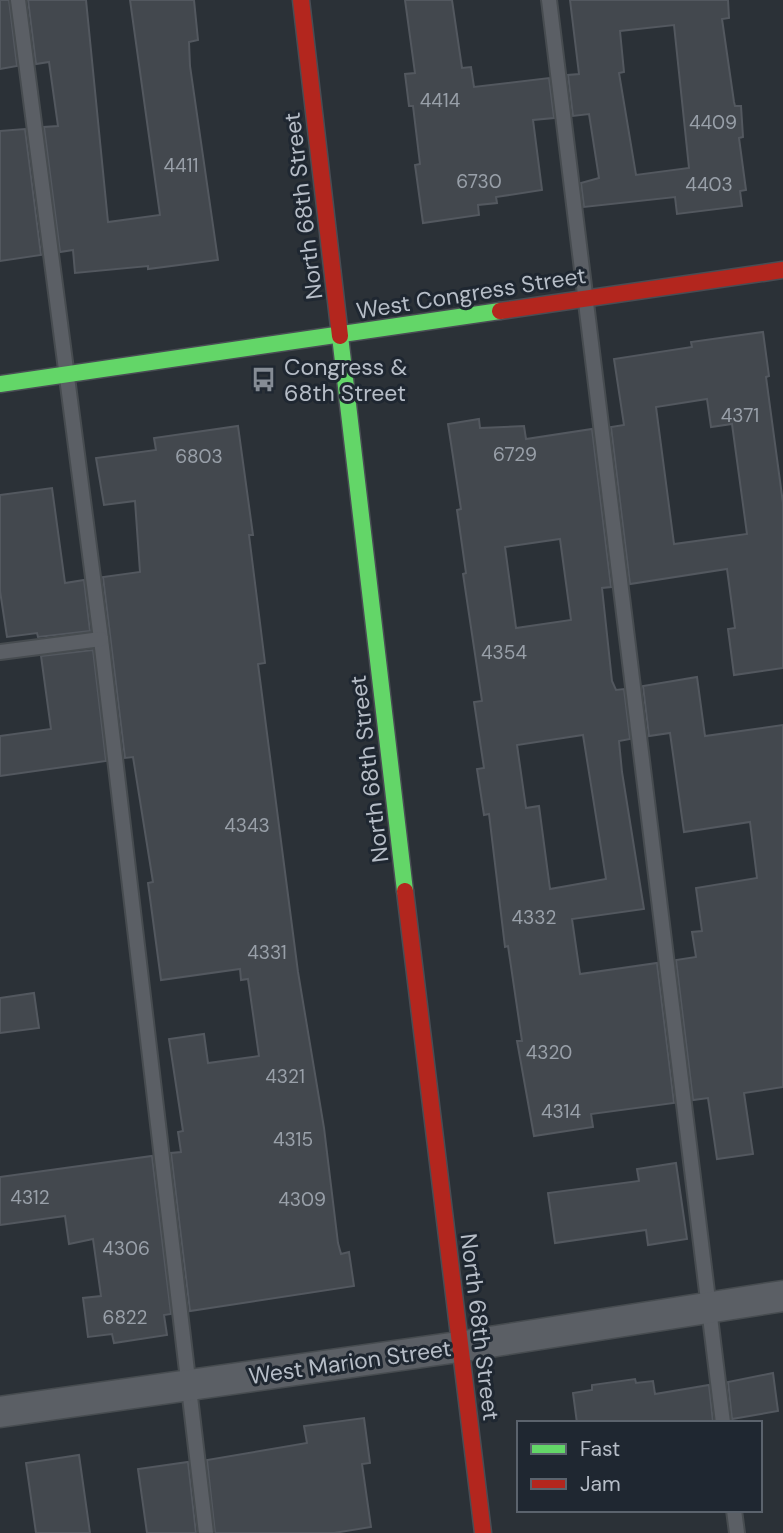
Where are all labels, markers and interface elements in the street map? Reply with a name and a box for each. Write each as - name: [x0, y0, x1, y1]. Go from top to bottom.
- house number: 4414: [420, 88, 460, 113]
- house number: 4409: [689, 110, 737, 135]
- street label: North 68th Street: [277, 111, 329, 301]
- house number: 4411: [164, 153, 198, 178]
- house number: 6730: [456, 169, 502, 194]
- house number: 4403: [685, 172, 733, 197]
- street label: West Congress Street: [354, 260, 588, 326]
- place label: Congress & 68th Street: [284, 352, 408, 408]
- bus stop icon: Congress & 68th Street: [250, 366, 278, 394]
- house number: 4371: [721, 403, 759, 428]
- house number: 6729: [493, 442, 537, 467]
- house number: 6803: [175, 444, 223, 469]
- house number: 4354: [481, 640, 527, 665]
- street label: North 68th Street: [343, 674, 395, 864]
- house number: 4343: [224, 813, 270, 838]
- house number: 4332: [512, 905, 557, 930]
- house number: 4331: [247, 940, 287, 965]
- house number: 4320: [526, 1040, 572, 1065]
- house number: 4321: [265, 1064, 305, 1089]
- house number: 4314: [541, 1099, 581, 1124]
- house number: 4315: [273, 1127, 313, 1152]
- house number: 4312: [10, 1185, 50, 1210]
- house number: 4309: [278, 1187, 326, 1212]
- street label: North 68th Street: [454, 1232, 506, 1422]
- house number: 4306: [102, 1236, 150, 1261]
- house number: 6822: [102, 1305, 148, 1330]
- street label: West Marion Street: [247, 1333, 453, 1391]
- legend: [517, 1421, 762, 1512]
- text: Fast: [580, 1435, 620, 1463]
- text: Jam: [580, 1470, 621, 1498]

